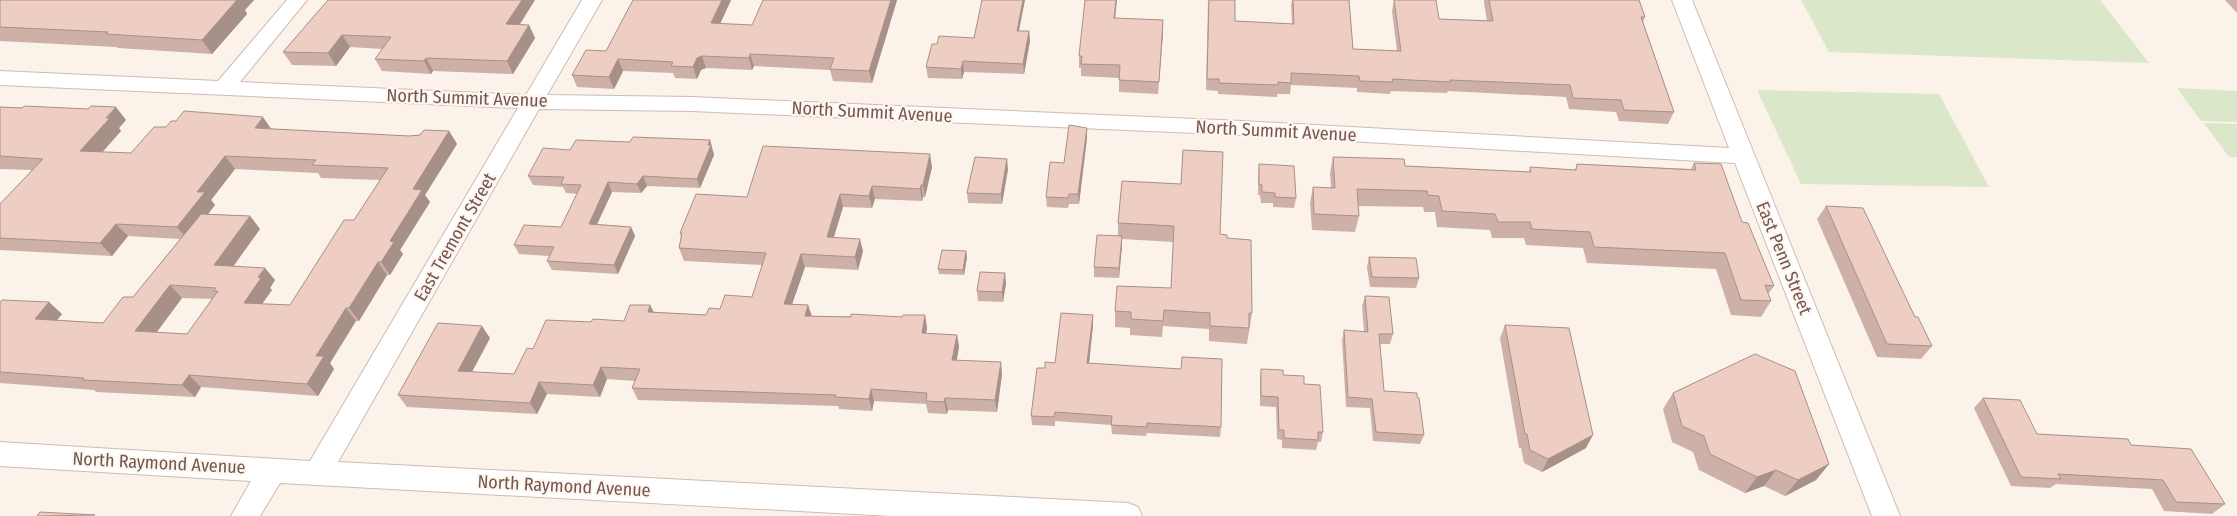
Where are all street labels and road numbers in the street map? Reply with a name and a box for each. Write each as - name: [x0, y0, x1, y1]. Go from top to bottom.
- street label: North Summit Avenue: [386, 84, 548, 112]
- street label: North Summit Avenue: [791, 97, 953, 127]
- street label: North Summit Avenue: [1195, 116, 1357, 146]
- street label: East Tremont Street: [409, 169, 501, 305]
- street label: East Penn Street: [1751, 198, 1817, 318]
- street label: North Raymond Avenue: [72, 447, 246, 479]
- street label: North Raymond Avenue: [477, 470, 651, 502]

